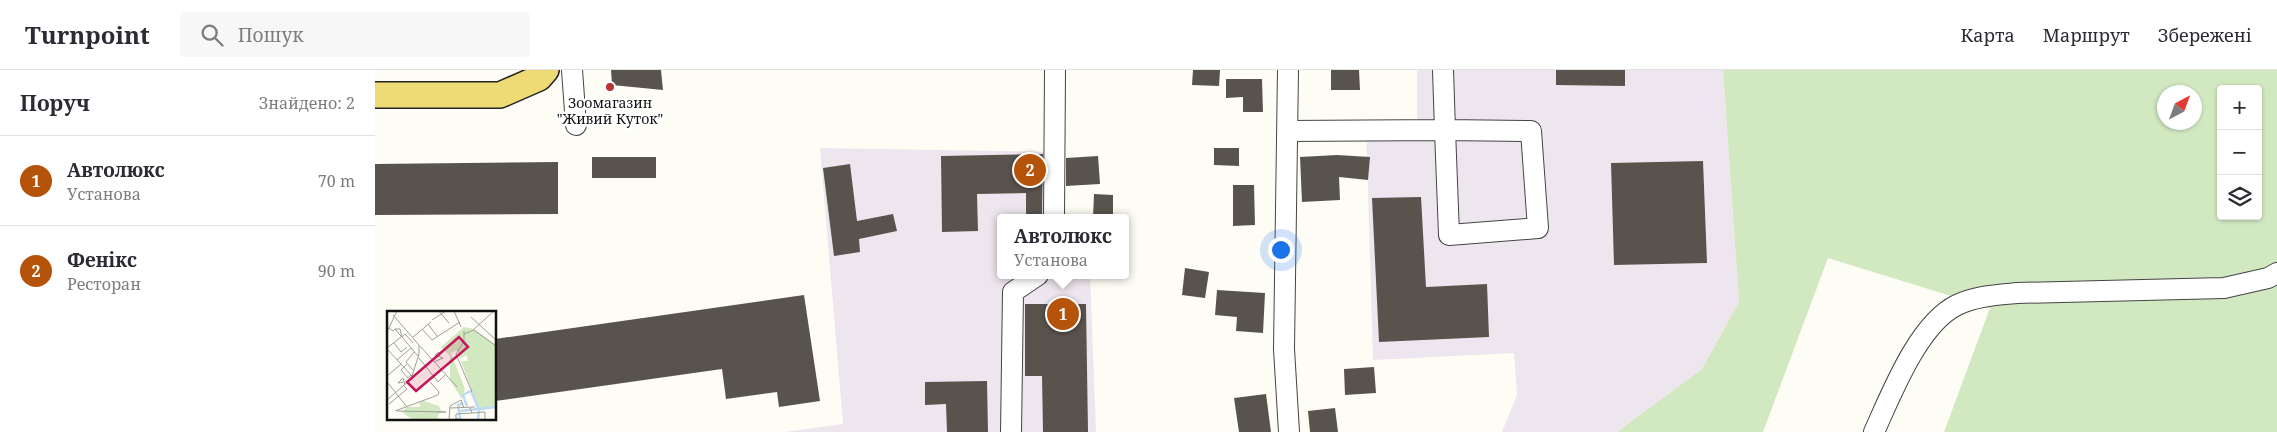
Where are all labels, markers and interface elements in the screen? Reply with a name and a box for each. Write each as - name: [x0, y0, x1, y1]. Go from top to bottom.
- search box: [180, 12, 530, 57]
- text: Turnpoint: [25, 18, 150, 51]
- icon: search: [198, 21, 226, 49]
- text: Пошук: [238, 22, 304, 48]
- text: Карта: [1961, 23, 2015, 47]
- text: Маршрут: [2043, 23, 2130, 47]
- text: Збережені: [2158, 23, 2252, 47]
- marker: Зоомагазин "Живий Куток": [604, 81, 616, 93]
- north arrow: [2157, 85, 2202, 130]
- map controls: [2217, 85, 2262, 220]
- button: +: [2217, 85, 2262, 130]
- text: Поруч: [20, 89, 90, 117]
- text: Знайдено: 2: [259, 92, 355, 114]
- place label: Зоомагазин "Живий Куток": [557, 93, 663, 128]
- button: −: [2217, 130, 2262, 175]
- pin: 2: [1014, 151, 1046, 189]
- text: Автолюкс: [67, 157, 165, 183]
- text: 1: [31, 170, 41, 192]
- text: 70 m: [318, 170, 355, 192]
- button: layers: [2217, 175, 2262, 220]
- text: Установа: [67, 183, 141, 205]
- popup: [997, 214, 1129, 279]
- text: Автолюкс: [1014, 223, 1112, 249]
- your location: [1268, 237, 1294, 263]
- text: Фенікс: [67, 247, 137, 273]
- text: Установа: [1014, 249, 1088, 271]
- text: 2: [31, 260, 41, 282]
- text: 90 m: [318, 260, 355, 282]
- text: Ресторан: [67, 273, 141, 295]
- pin: 1: [1047, 295, 1079, 333]
- inset map: [387, 311, 496, 420]

